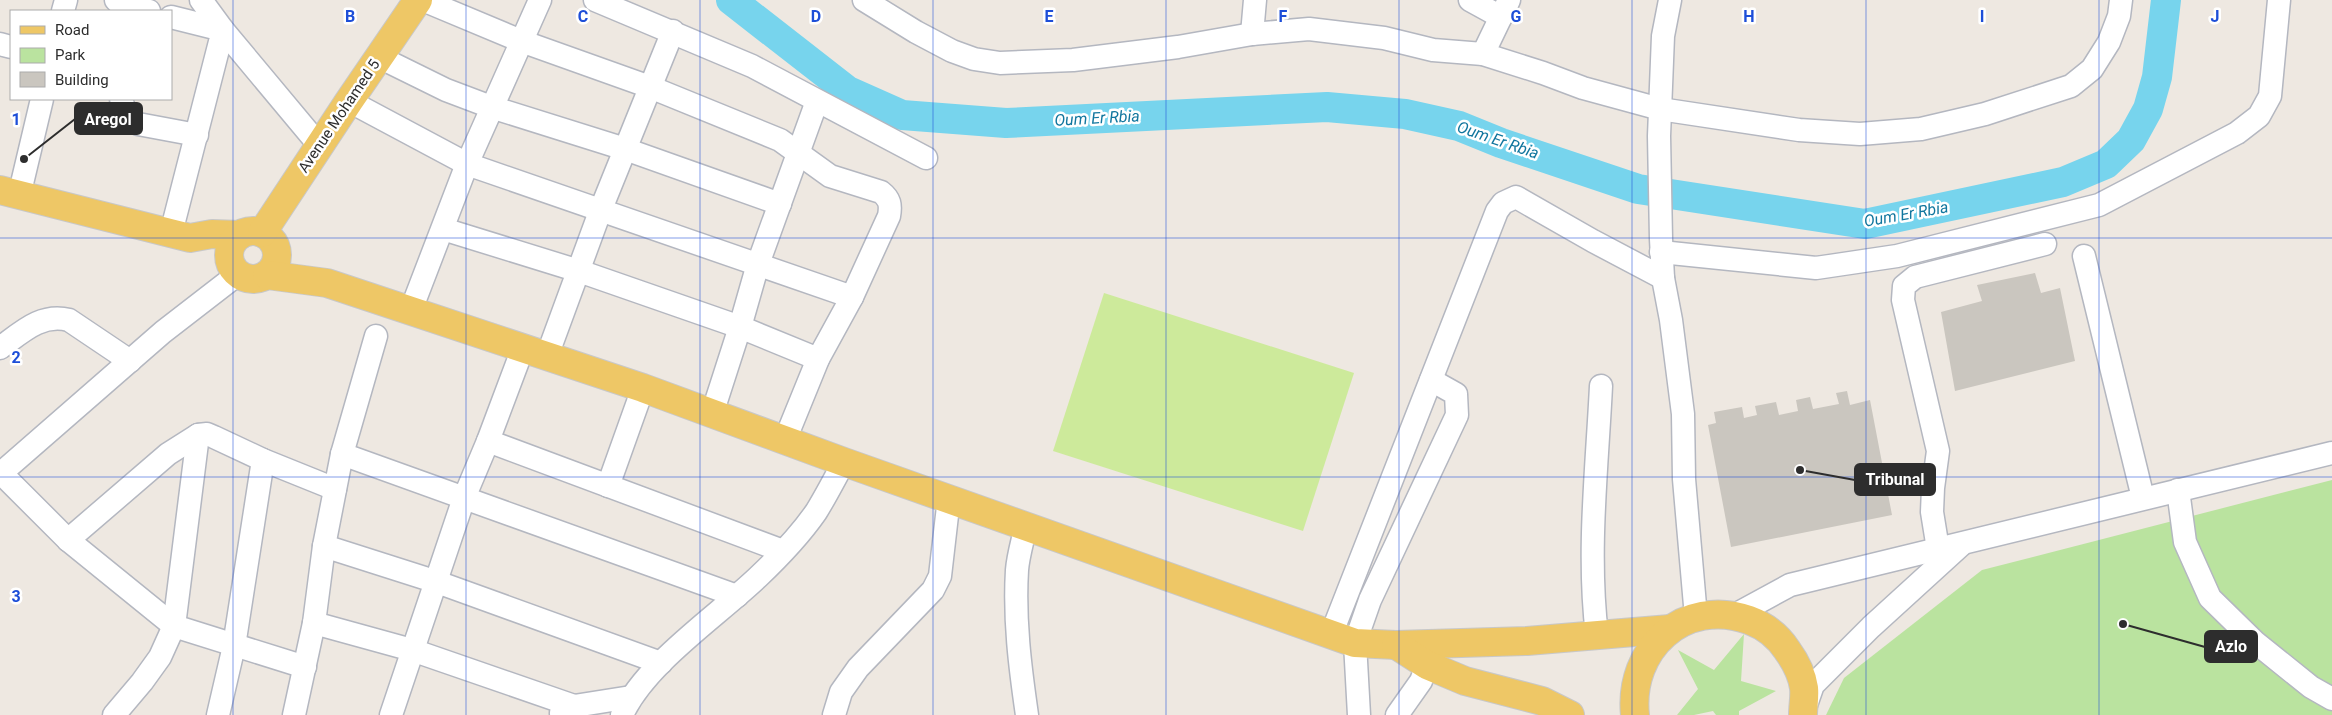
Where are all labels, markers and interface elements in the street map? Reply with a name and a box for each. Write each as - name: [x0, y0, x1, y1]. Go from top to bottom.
- text: B: [345, 7, 355, 26]
- text: C: [578, 7, 588, 26]
- text: D: [811, 7, 821, 26]
- text: E: [1045, 7, 1054, 26]
- text: F: [1279, 7, 1288, 26]
- text: G: [1511, 7, 1522, 26]
- text: H: [1743, 7, 1755, 26]
- text: I: [1980, 7, 1984, 26]
- text: J: [2211, 7, 2219, 26]
- legend: [10, 10, 172, 100]
- text: Road: [55, 21, 89, 39]
- text: Park: [55, 46, 86, 64]
- street label: Avenue Mohamed 5: [294, 56, 384, 176]
- text: Building: [55, 71, 109, 89]
- callout: Aregol: [75, 103, 142, 134]
- water label: Oum Er Rbia: [1054, 106, 1140, 130]
- text: 1: [11, 110, 21, 129]
- text: Aregol: [84, 110, 132, 129]
- water label: Oum Er Rbia: [1455, 117, 1541, 163]
- water label: Oum Er Rbia: [1862, 197, 1950, 231]
- text: 2: [11, 348, 21, 367]
- callout: Tribunal: [1855, 464, 1935, 495]
- text: Tribunal: [1865, 470, 1925, 489]
- text: 3: [11, 587, 21, 606]
- callout: Azlo: [2205, 631, 2257, 662]
- text: Azlo: [2215, 637, 2247, 656]

